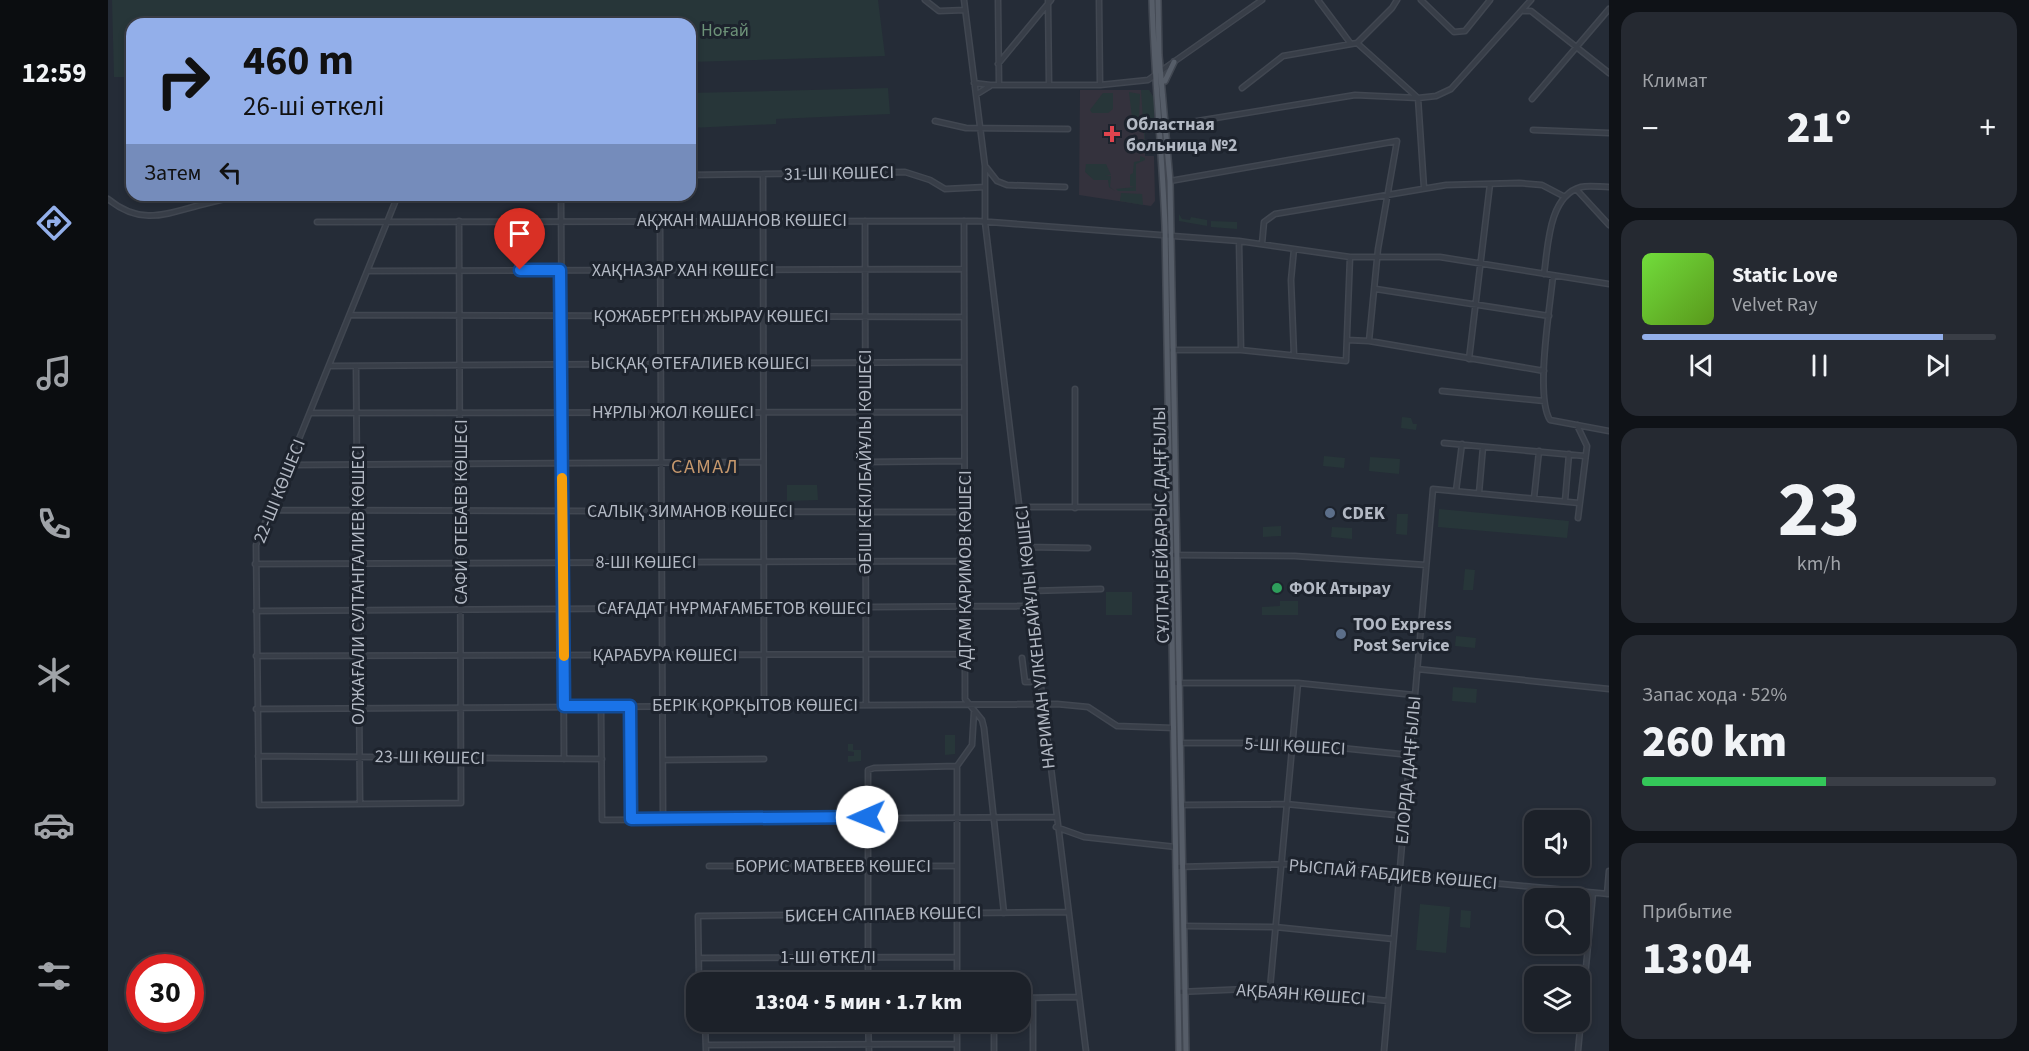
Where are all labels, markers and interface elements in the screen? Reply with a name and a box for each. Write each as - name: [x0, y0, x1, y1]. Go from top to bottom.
- park label: Ноғай: [701, 18, 749, 43]
- text: 460 m: [243, 31, 354, 91]
- icon: right: [144, 42, 222, 120]
- text: 12:59: [21, 54, 87, 93]
- text: Климат: [1642, 67, 1708, 95]
- text: 26-ші өткелі: [243, 87, 384, 126]
- text: 21°: [1787, 96, 1851, 160]
- text: −: [1642, 105, 1658, 152]
- text: +: [1980, 105, 1996, 152]
- place label: Областная больница №2: [1126, 112, 1238, 158]
- marker: Областная больница №2: [1103, 125, 1121, 143]
- icon: left: [214, 156, 247, 189]
- text: Затем: [144, 157, 202, 189]
- street label: 31-ШІ КӨШЕСІ: [784, 160, 894, 187]
- icon: directions: [33, 202, 75, 244]
- pin: [494, 208, 545, 270]
- street label: АҚЖАН МАШАНОВ КӨШЕСІ: [637, 208, 847, 233]
- icon: arrive: [503, 217, 536, 250]
- street label: ХАҚНАЗАР ХАН КӨШЕСІ: [592, 258, 774, 283]
- text: Static Love: [1732, 259, 1838, 291]
- text: Velvet Ray: [1732, 291, 1818, 319]
- street label: ҚОЖАБЕРГЕН ЖЫРАУ КӨШЕСІ: [593, 304, 829, 329]
- street label: ӘБІШ КЕКІЛБАЙҰЛЫ КӨШЕСІ: [853, 349, 878, 575]
- icon: previous: [1685, 349, 1718, 382]
- icon: pause: [1803, 349, 1836, 382]
- icon: next: [1921, 349, 1954, 382]
- street label: ЫСҚАҚ ӨТЕҒАЛИЕВ КӨШЕСІ: [591, 351, 809, 376]
- icon: music: [33, 352, 75, 394]
- street label: НҰРЛЫ ЖОЛ КӨШЕСІ: [592, 400, 754, 425]
- street label: СҰЛТАН БЕЙБАРЫС ДАҢҒЫЛЫ: [1147, 406, 1176, 644]
- street label: САФИ ӨТЕБАЕВ КӨШЕСІ: [449, 419, 474, 605]
- street label: 22-ШІ КӨШЕСІ: [247, 435, 312, 547]
- street label: ОЛЖАҒАЛИ СУЛТАНГАЛИЕВ КӨШЕСІ: [346, 445, 371, 725]
- district label: САМАЛ: [671, 453, 739, 481]
- text: 23: [1778, 455, 1860, 566]
- street label: АДГАМ КАРИМОВ КӨШЕСІ: [953, 470, 978, 670]
- street label: САЛЫҚ ЗИМАНОВ КӨШЕСІ: [587, 499, 793, 524]
- place label: CDEK: [1342, 501, 1386, 526]
- icon: phone: [33, 503, 75, 545]
- street label: НАРИМАН ҮЛКЕНБАЙҰЛЫ КӨШЕСІ: [1009, 504, 1062, 770]
- marker: CDEK: [1323, 506, 1337, 520]
- street label: 8-ШI КӨШЕСI: [595, 550, 697, 575]
- text: km/h: [1797, 550, 1841, 578]
- place label: ФОК Атырау: [1289, 576, 1391, 601]
- marker: ФОК Атырау: [1270, 581, 1284, 595]
- street label: САҒАДАТ НҰРМАҒАМБЕТОВ КӨШЕСІ: [597, 596, 871, 621]
- place label: ТОО Express Post Service: [1353, 612, 1452, 658]
- marker: ТОО Express Post Service: [1334, 627, 1348, 641]
- street label: ҚАРАБУРА КӨШЕСІ: [592, 643, 738, 668]
- icon: climate: [33, 654, 75, 696]
- text: Запас хода · 52%: [1642, 681, 1787, 709]
- street label: БЕРІК ҚОРҚЫТОВ КӨШЕСІ: [652, 693, 858, 718]
- street label: ЕЛОРДА ДАҢҒЫЛЫ: [1390, 695, 1427, 845]
- text: 260 km: [1642, 710, 1787, 774]
- street label: 5-ШІ КӨШЕСІ: [1244, 731, 1346, 762]
- street label: 23-ШI КӨШЕСI: [375, 744, 485, 771]
- position arrow: [835, 785, 899, 849]
- icon: car: [33, 804, 75, 846]
- map controls: [1524, 810, 1590, 1032]
- button: sound: [1524, 810, 1590, 876]
- street label: РЫСПАЙ ҒАБДИЕВ КӨШЕСІ: [1288, 853, 1498, 896]
- street label: БОРИС МАТВЕЕВ КӨШЕСІ: [735, 854, 931, 879]
- button: search: [1524, 888, 1590, 954]
- text: Прибытие: [1642, 898, 1732, 926]
- street label: БИСЕН САППАЕВ КӨШЕСІ: [784, 900, 982, 929]
- text: 13:04: [1642, 927, 1752, 991]
- street label: 1-ШІ ӨТКЕЛІ: [780, 945, 876, 970]
- speed limit sign: 30: [126, 954, 204, 1032]
- icon: filters: [33, 955, 75, 997]
- button: layers: [1524, 966, 1590, 1032]
- street label: АҚБАЯН КӨШЕСІ: [1235, 978, 1366, 1011]
- text: 13:04 · 5 мин · 1.7 km: [755, 986, 962, 1018]

